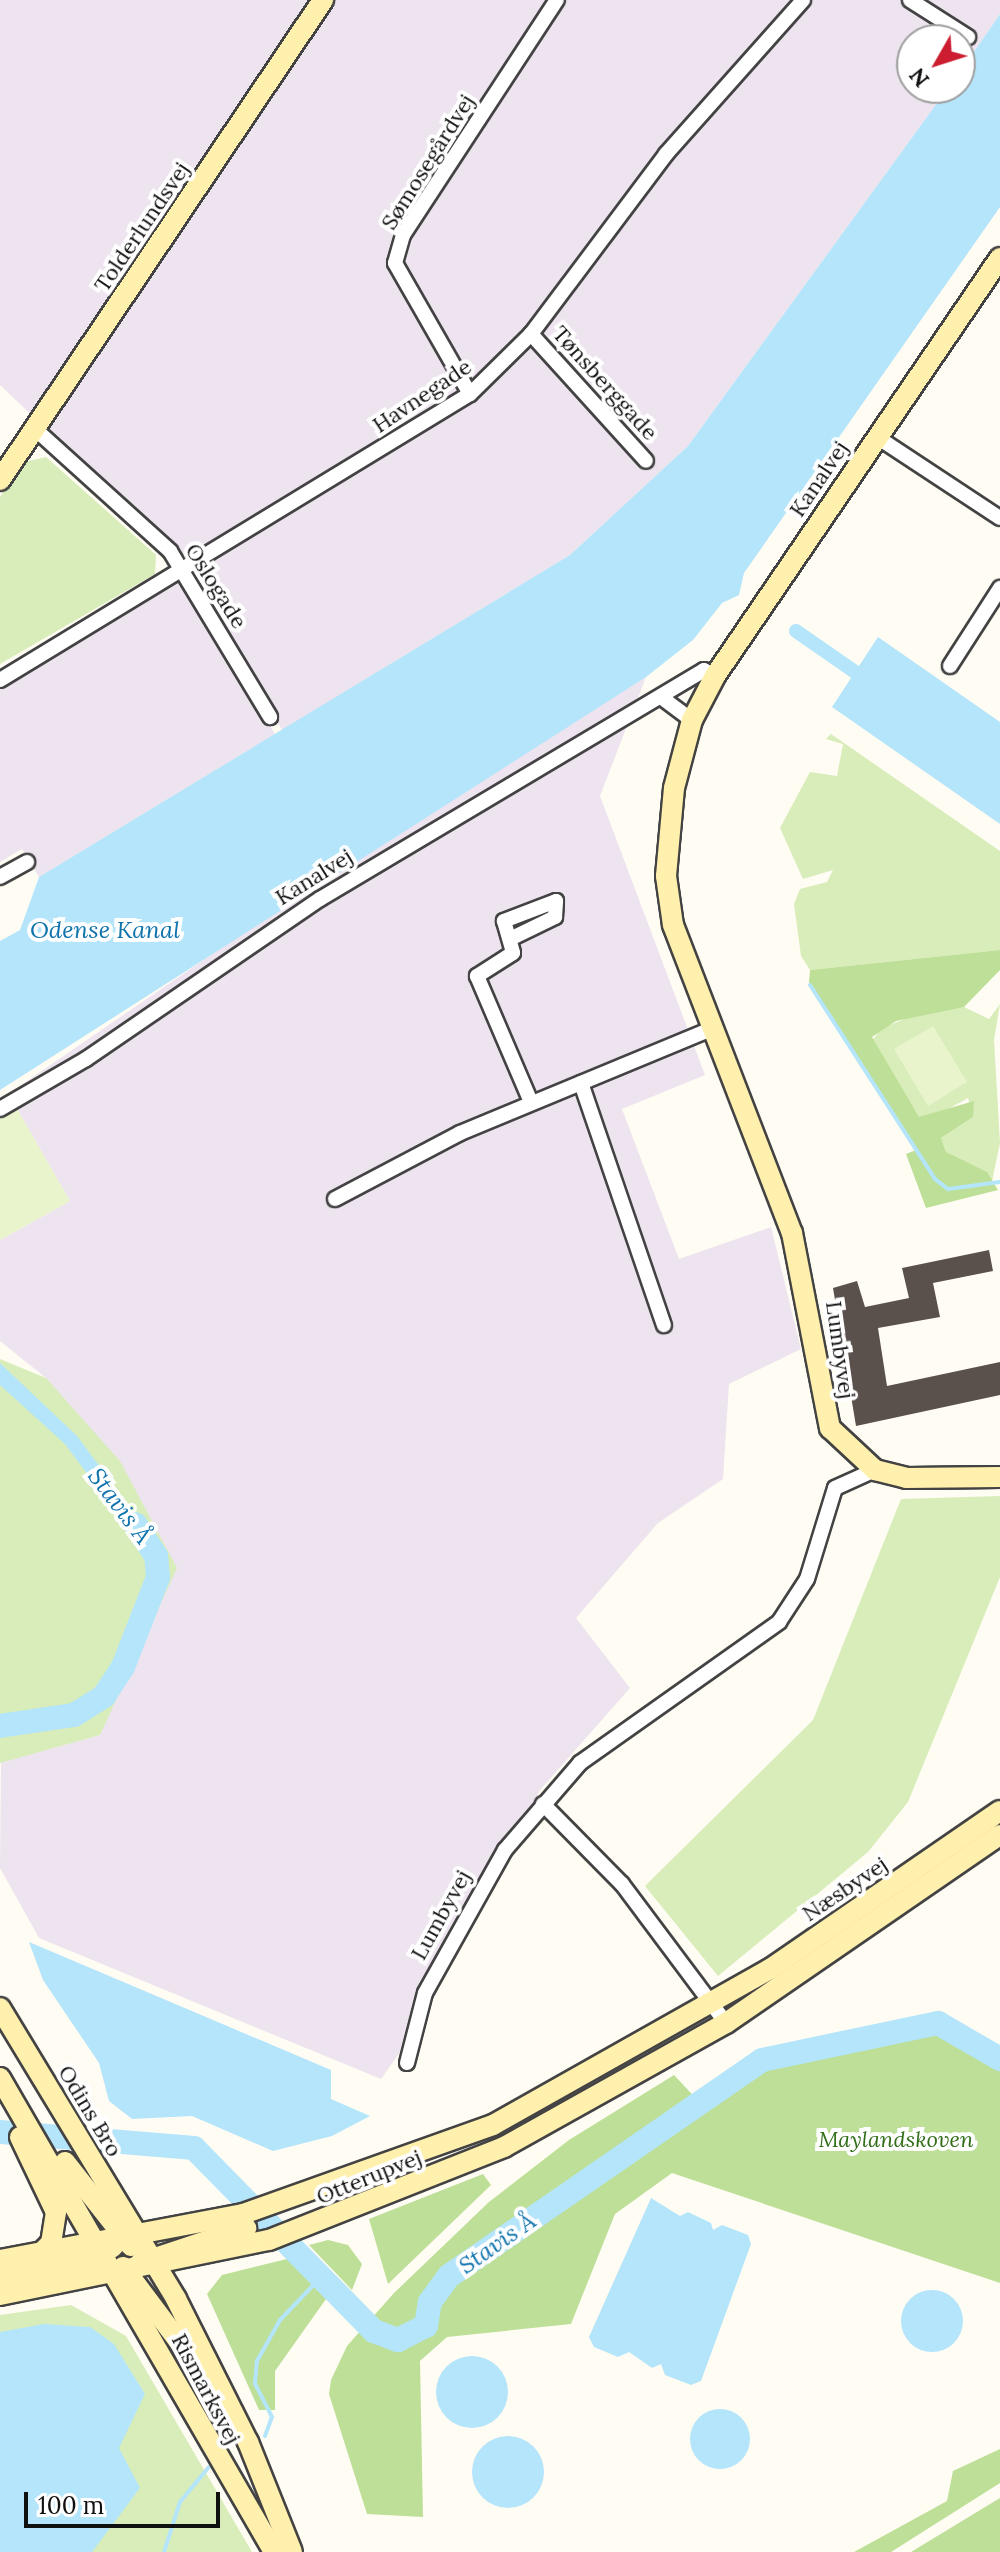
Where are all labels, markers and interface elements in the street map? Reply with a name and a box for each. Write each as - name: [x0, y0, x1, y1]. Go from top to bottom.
- north arrow: [896, 24, 976, 104]
- text: N: [903, 62, 935, 93]
- street label: Sømosegårdvej: [376, 89, 480, 235]
- street label: Tolderlundsvej: [89, 157, 195, 297]
- street label: Tønsberggade: [547, 321, 663, 445]
- street label: Havnegade: [368, 353, 476, 439]
- street label: Kanalvej: [784, 436, 854, 522]
- street label: Oslogade: [180, 539, 252, 633]
- street label: Kanalvej: [271, 843, 357, 911]
- water label: Odense Kanal: [30, 916, 180, 944]
- street label: Lumbyvej: [820, 1299, 860, 1401]
- water label: Stavis Å: [82, 1462, 158, 1550]
- street label: Næsbyvej: [797, 1851, 893, 1927]
- street label: Lumbyvej: [406, 1866, 476, 1964]
- street label: Odins Bro: [52, 2061, 128, 2161]
- park label: Maylandskoven: [818, 2127, 974, 2153]
- street label: Otterupvej: [313, 2144, 425, 2210]
- water label: Stavis Å: [453, 2206, 541, 2280]
- street label: Rismarksvej: [166, 2329, 246, 2449]
- scale bar: [28, 2476, 224, 2526]
- text: 100 m: [38, 2490, 104, 2521]

